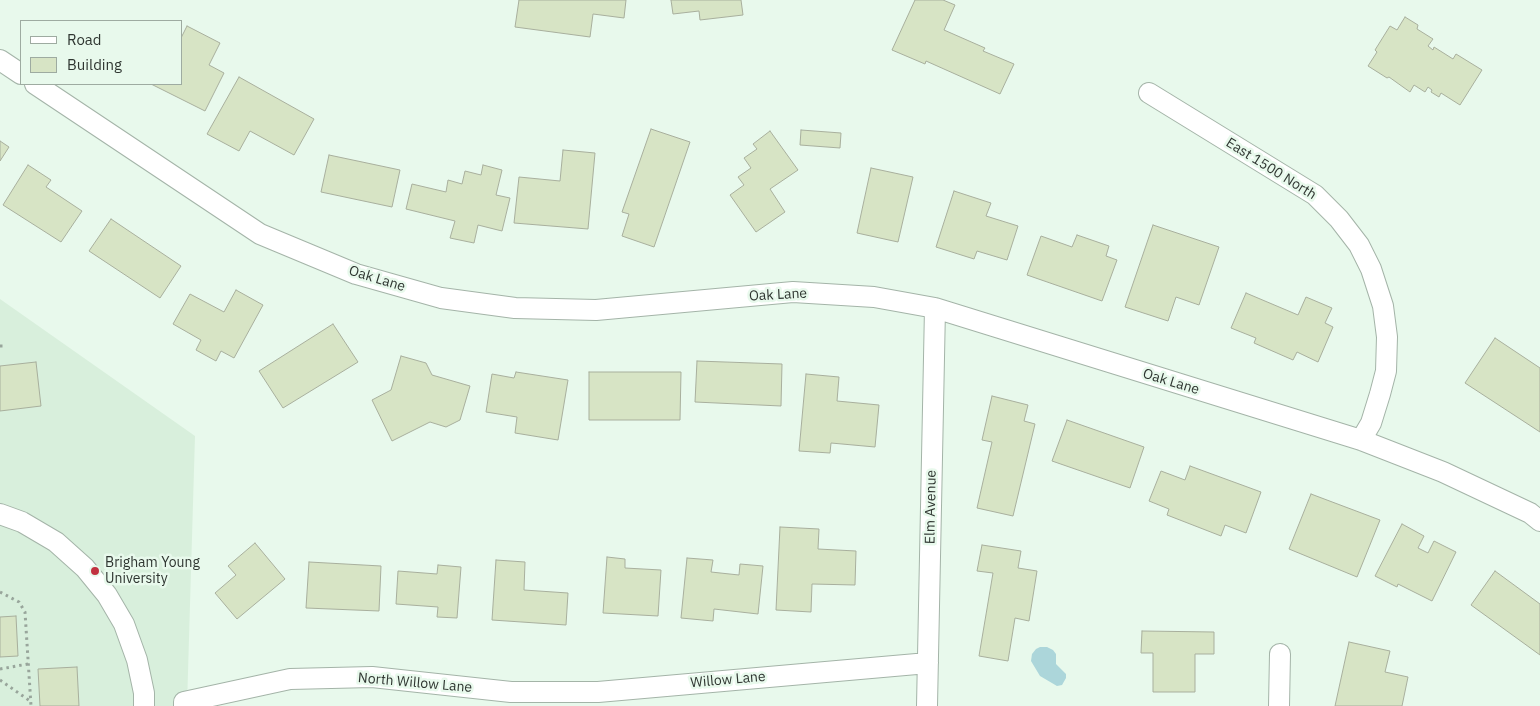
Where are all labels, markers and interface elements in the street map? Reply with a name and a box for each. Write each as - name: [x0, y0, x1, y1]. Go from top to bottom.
- legend: [20, 20, 182, 85]
- text: Road: [67, 30, 102, 49]
- text: Building: [67, 55, 122, 74]
- street label: East 1500 North: [1223, 135, 1319, 203]
- street label: Oak Lane: [347, 262, 407, 296]
- street label: Oak Lane: [749, 285, 807, 305]
- street label: Oak Lane: [1141, 365, 1201, 399]
- street label: Elm Avenue: [922, 470, 940, 544]
- place label: Brigham Young University: [105, 555, 200, 588]
- marker: Brigham Young University: [89, 565, 101, 577]
- street label: Willow Lane: [690, 668, 766, 692]
- street label: North Willow Lane: [357, 670, 473, 696]

